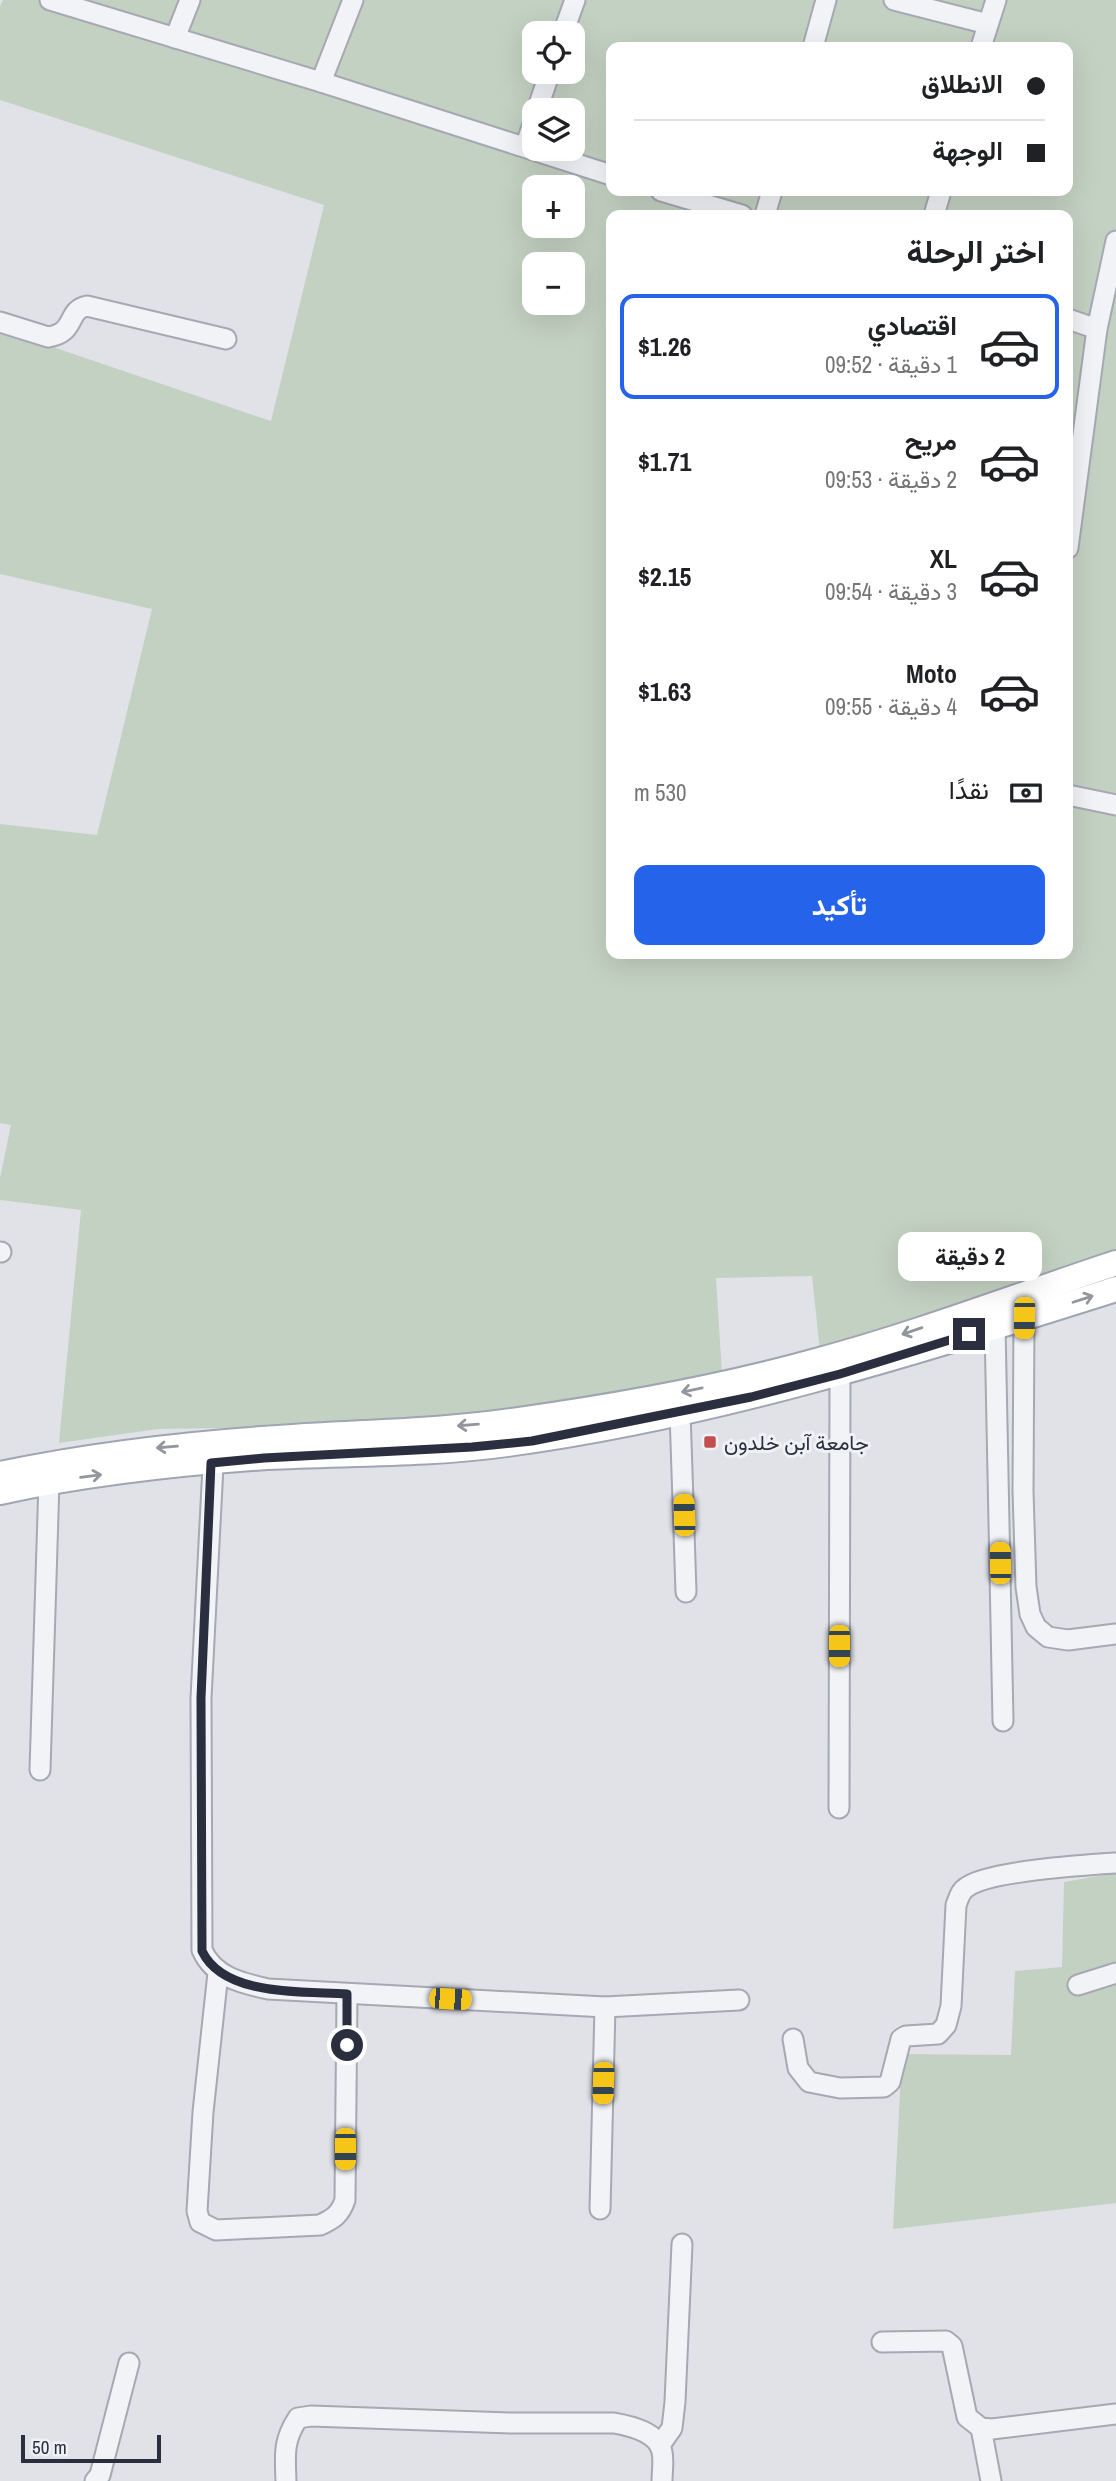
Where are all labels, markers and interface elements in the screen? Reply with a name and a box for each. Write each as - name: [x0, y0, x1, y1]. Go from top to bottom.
- map controls: [522, 21, 585, 315]
- button: locate: [522, 21, 585, 84]
- text: الانطلاق: [921, 66, 1003, 101]
- button: layers: [522, 98, 585, 161]
- text: الوجهة: [932, 133, 1003, 168]
- button: +: [522, 175, 585, 238]
- text: اختر الرحلة: [906, 230, 1045, 273]
- button: −: [522, 252, 585, 315]
- text: اقتصادي: [868, 308, 957, 343]
- icon: car: [978, 315, 1041, 378]
- text: $1.26: [638, 329, 691, 364]
- text: 1 دقيقة · 09:52: [825, 349, 957, 380]
- text: مريح: [905, 423, 957, 458]
- icon: car: [978, 430, 1041, 493]
- text: $1.71: [638, 444, 691, 479]
- text: 2 دقيقة · 09:53: [825, 464, 957, 495]
- text: XL: [930, 541, 957, 576]
- icon: car: [978, 545, 1041, 608]
- text: $2.15: [638, 559, 691, 594]
- text: 3 دقيقة · 09:54: [825, 576, 957, 607]
- text: Moto: [906, 656, 957, 691]
- icon: car: [978, 660, 1041, 723]
- text: $1.63: [638, 674, 691, 709]
- text: 4 دقيقة · 09:55: [825, 691, 957, 722]
- text: نقدًا: [949, 772, 989, 807]
- icon: cash: [1007, 774, 1045, 812]
- text: 530 m: [634, 777, 686, 808]
- button: تأكيد: [634, 865, 1045, 945]
- callout: 2 دقيقة: [897, 1232, 1041, 1282]
- text: 2 دقيقة: [935, 1241, 1005, 1272]
- one-way arrow: [1071, 1292, 1093, 1305]
- car: [1014, 1297, 1035, 1339]
- route end: [953, 1318, 985, 1350]
- one-way arrow: [901, 1326, 923, 1338]
- one-way arrow: [681, 1383, 704, 1397]
- one-way arrow: [457, 1419, 479, 1432]
- place label: جامعة آبن خلدون: [724, 1428, 869, 1457]
- marker: جامعة آبن خلدون: [702, 1434, 718, 1450]
- one-way arrow: [157, 1441, 179, 1454]
- one-way arrow: [80, 1469, 102, 1482]
- car: [673, 1494, 696, 1536]
- car: [990, 1542, 1011, 1584]
- car: [829, 1625, 850, 1667]
- car: [429, 1987, 472, 2011]
- route start: [331, 2029, 363, 2061]
- car: [592, 2062, 615, 2104]
- car: [335, 2128, 356, 2170]
- scale bar: [21, 2432, 161, 2464]
- text: 50 m: [32, 2434, 67, 2460]

